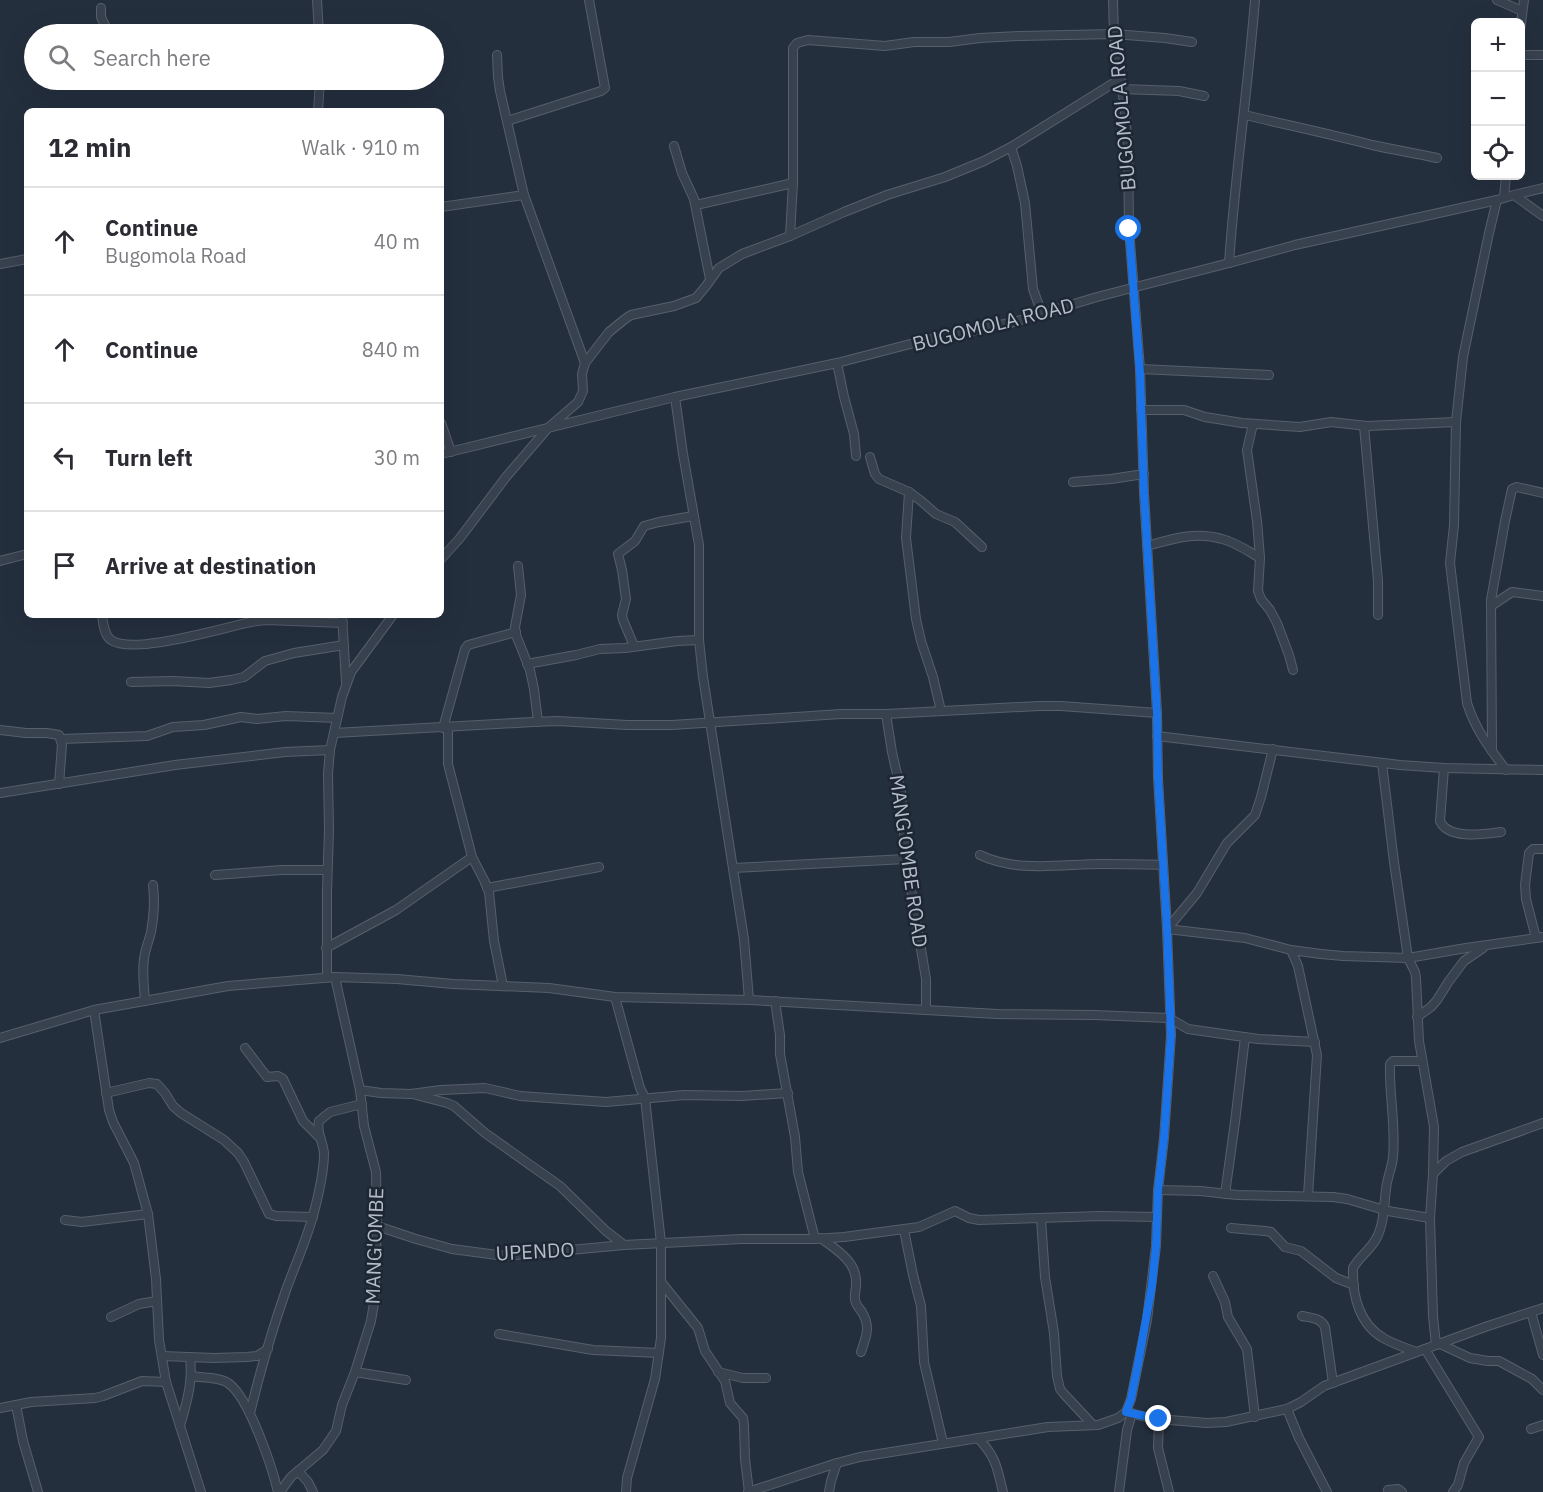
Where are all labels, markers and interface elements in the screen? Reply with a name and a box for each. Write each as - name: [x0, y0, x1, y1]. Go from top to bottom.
- map controls: [1471, 18, 1525, 180]
- button: +: [1471, 18, 1525, 72]
- search box: [24, 24, 444, 90]
- street label: BUGOMOLA ROAD: [1100, 24, 1142, 192]
- icon: search: [45, 41, 78, 74]
- text: Search here: [93, 43, 211, 72]
- button: −: [1471, 72, 1525, 126]
- button: locate: [1471, 126, 1525, 180]
- text: 12 min: [48, 130, 132, 164]
- text: Walk · 910 m: [302, 134, 420, 161]
- text: Continue: [105, 213, 198, 242]
- route start: [1115, 215, 1141, 241]
- icon: ahead: [48, 225, 81, 258]
- text: 40 m: [374, 228, 420, 255]
- text: Bugomola Road: [105, 242, 247, 269]
- street label: BUGOMOLA ROAD: [909, 291, 1077, 357]
- icon: ahead: [48, 333, 81, 366]
- text: Continue: [105, 335, 198, 364]
- text: 840 m: [362, 336, 420, 363]
- icon: left: [48, 441, 81, 474]
- text: Turn left: [105, 443, 193, 472]
- text: 30 m: [374, 444, 420, 471]
- icon: arrive: [48, 549, 81, 582]
- text: Arrive at destination: [105, 551, 316, 580]
- street label: MANG'OMBE ROAD: [884, 773, 934, 949]
- street label: MANG'OMBE: [358, 1187, 390, 1305]
- street label: UPENDO: [495, 1235, 575, 1267]
- route end: [1145, 1405, 1171, 1431]

